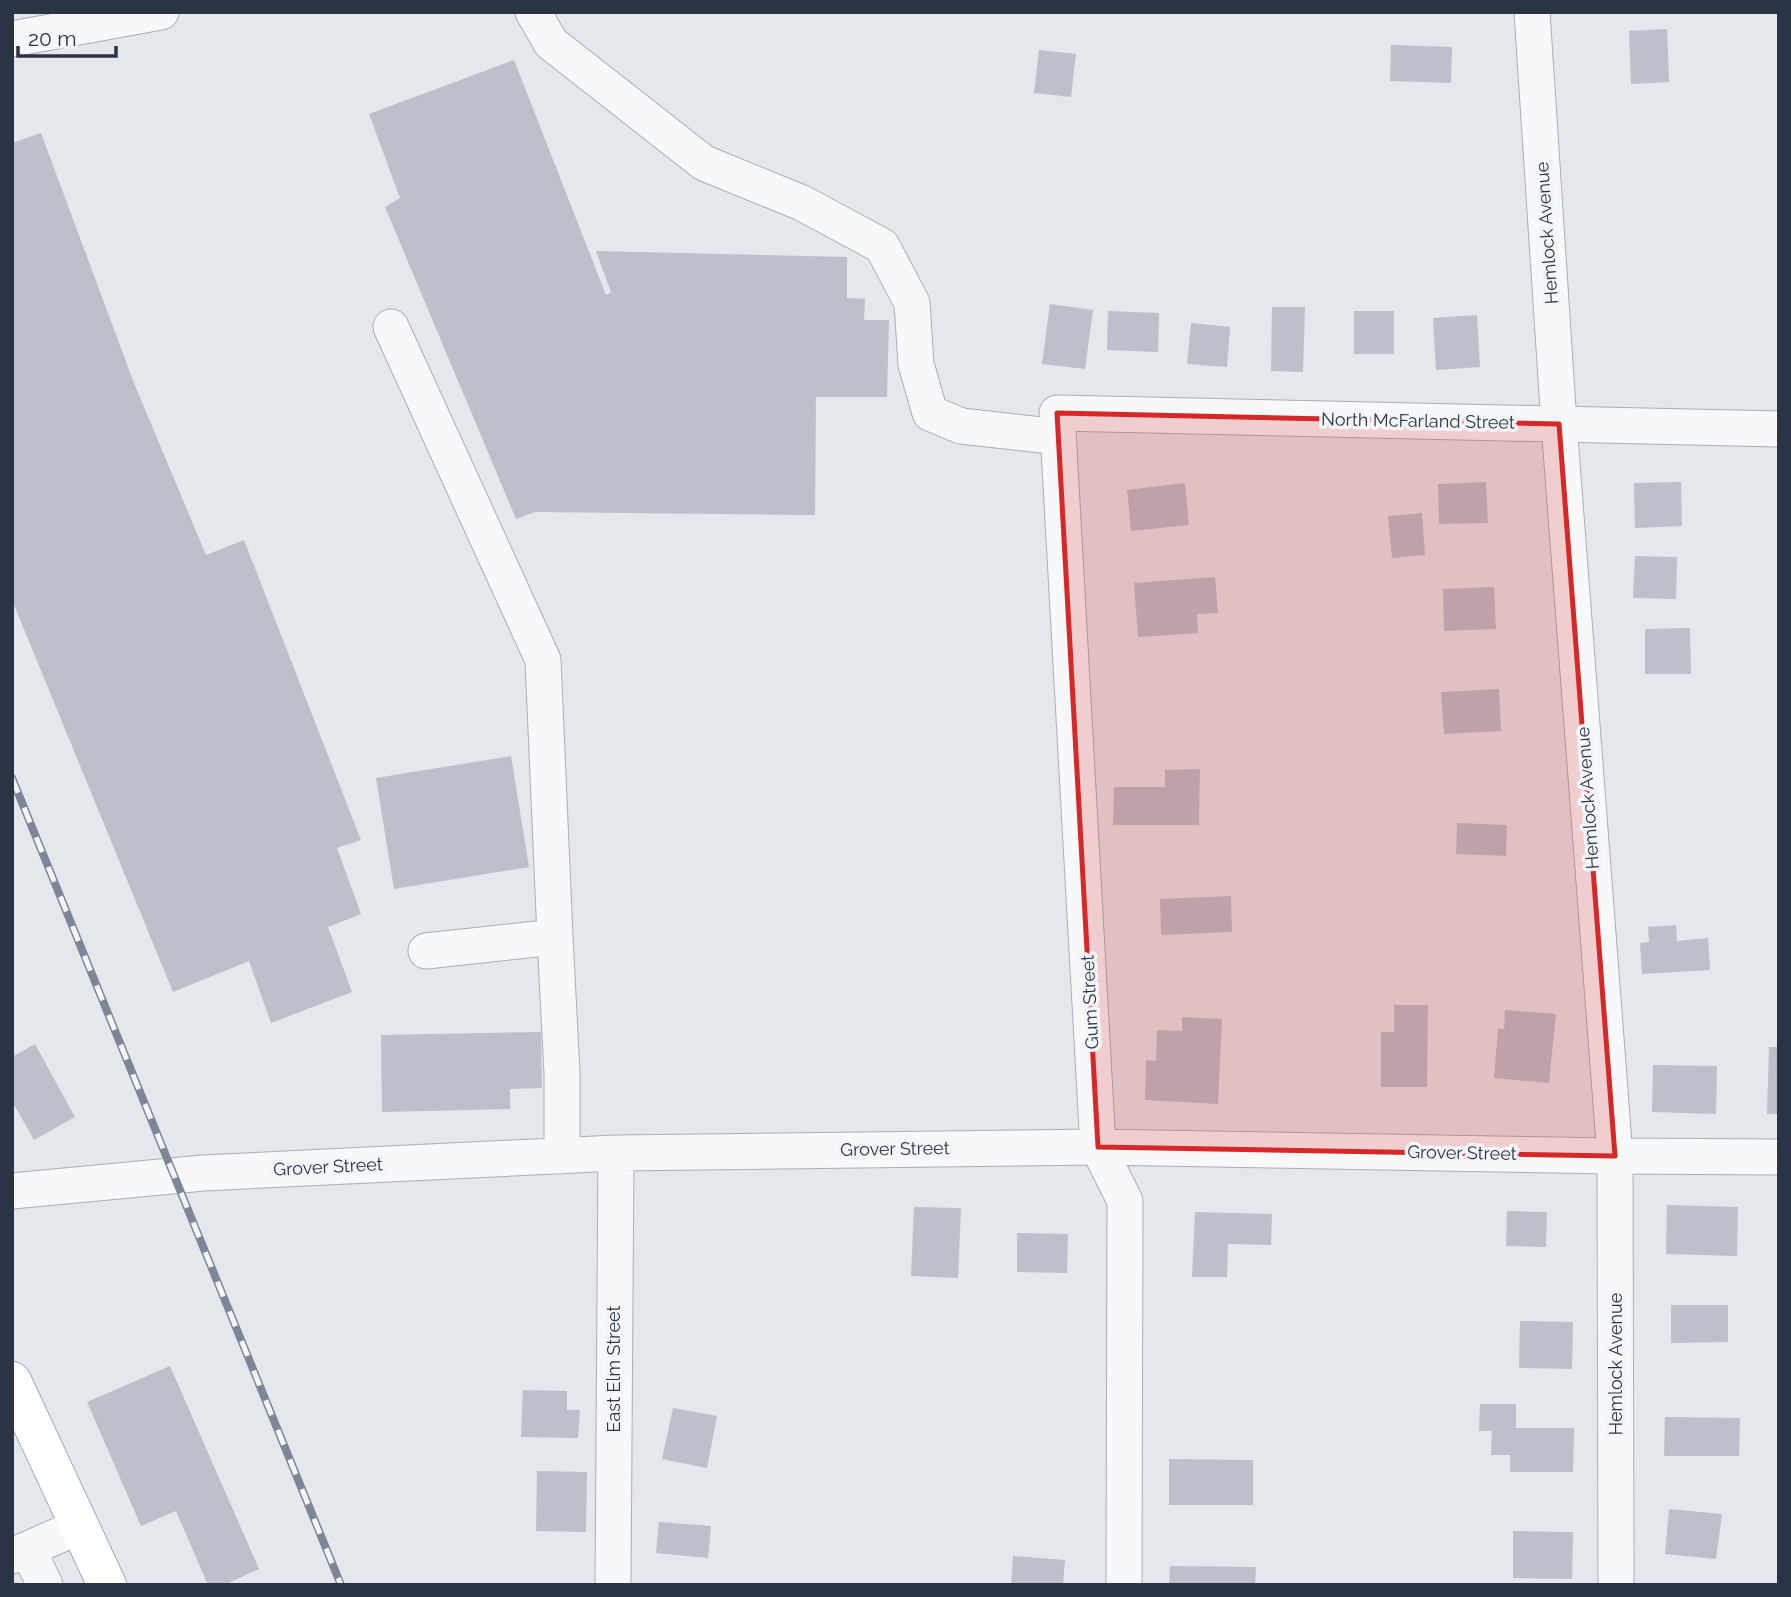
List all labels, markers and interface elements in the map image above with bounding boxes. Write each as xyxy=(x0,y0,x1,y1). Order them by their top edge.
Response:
scale bar xyxy=(18,14,116,58)
text: 20 m xyxy=(28,26,76,51)
street label: Hemlock Avenue xyxy=(1531,161,1562,305)
street label: North McFarland Street xyxy=(1321,408,1515,433)
street label: Hemlock Avenue xyxy=(1572,726,1603,870)
street label: Gum Street xyxy=(1077,954,1102,1050)
street label: Grover Street xyxy=(840,1137,950,1160)
street label: Grover Street xyxy=(1407,1141,1517,1164)
street label: Grover Street xyxy=(273,1153,383,1180)
street label: Hemlock Avenue xyxy=(1605,1292,1626,1435)
street label: East Elm Street xyxy=(603,1306,624,1432)

